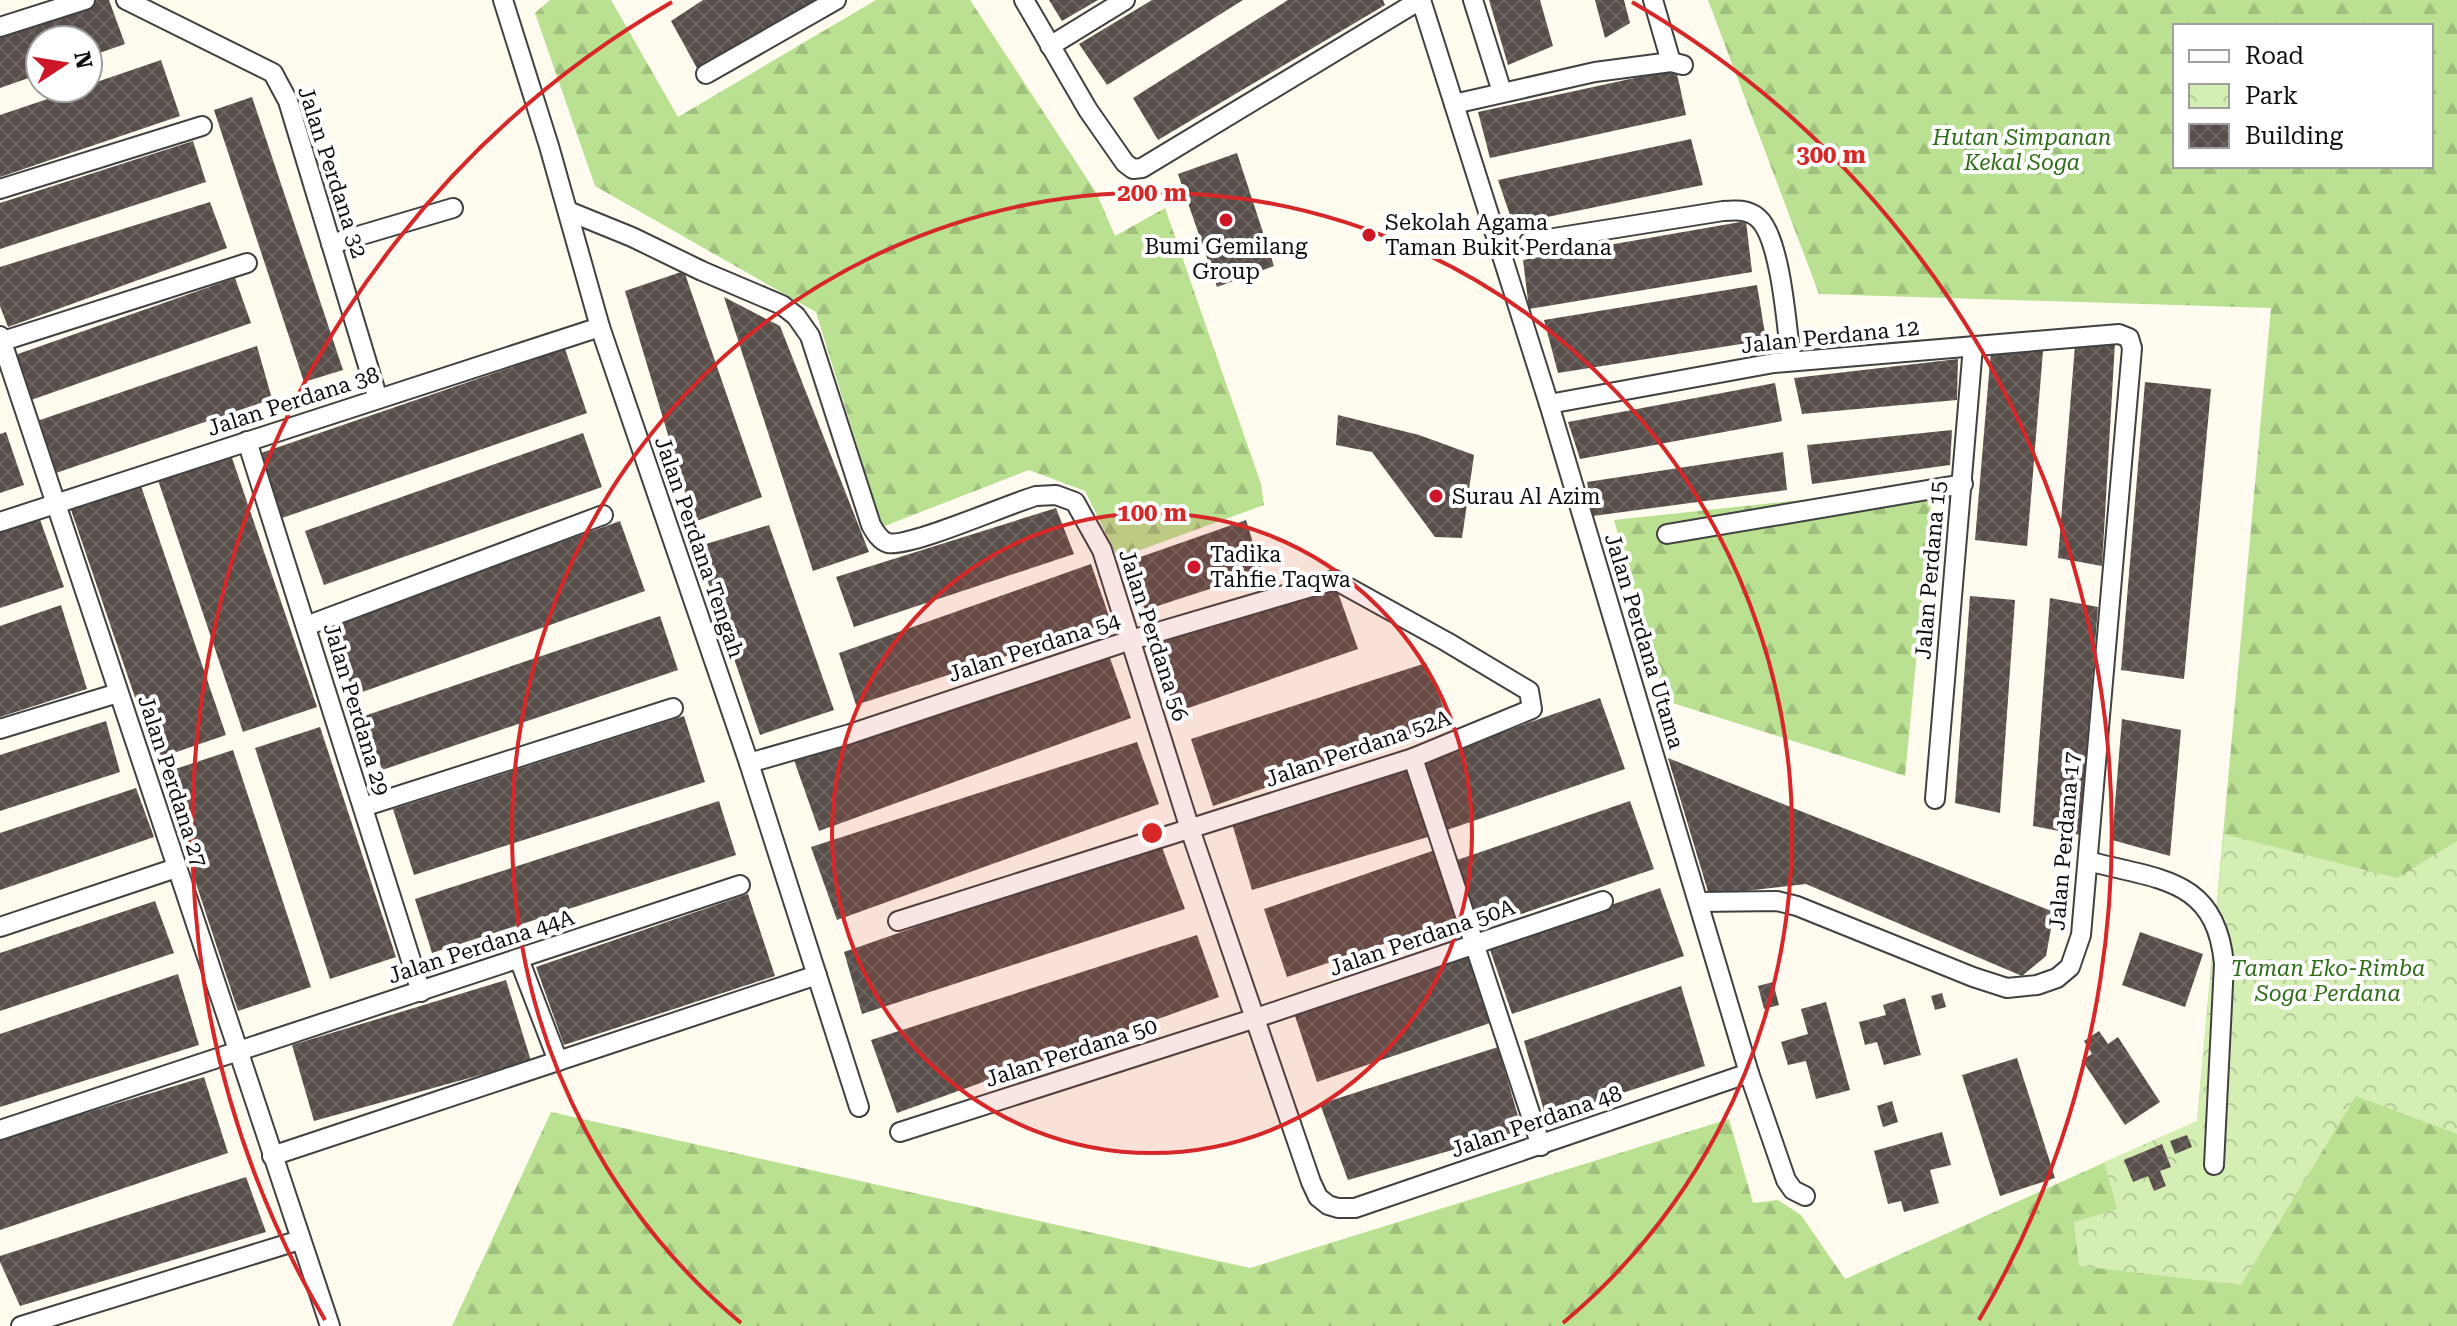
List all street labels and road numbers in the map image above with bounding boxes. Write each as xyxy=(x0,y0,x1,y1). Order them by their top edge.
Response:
street label: Jalan Perdana 32 xyxy=(293,83,372,261)
street label: Jalan Perdana 12 xyxy=(1740,315,1920,358)
street label: Jalan Perdana 38 xyxy=(204,362,382,441)
street label: Jalan Perdana Tengah xyxy=(650,433,749,661)
street label: Jalan Perdana 15 xyxy=(1910,480,1951,660)
street label: Jalan Perdana Utama xyxy=(1600,530,1689,752)
street label: Jalan Perdana 56 xyxy=(1114,546,1193,724)
street label: Jalan Perdana 54 xyxy=(945,608,1124,687)
street label: Jalan Perdana 29 xyxy=(318,620,395,798)
street label: Jalan Perdana 27 xyxy=(133,692,212,870)
street label: Jalan Perdana 52A xyxy=(1262,705,1455,792)
street label: Jalan Perdana 17 xyxy=(2044,751,2085,931)
street label: Jalan Perdana 50A xyxy=(1326,894,1519,981)
street label: Jalan Perdana 44A xyxy=(385,904,578,988)
street label: Jalan Perdana 50 xyxy=(982,1013,1160,1092)
street label: Jalan Perdana 48 xyxy=(1447,1080,1625,1162)

